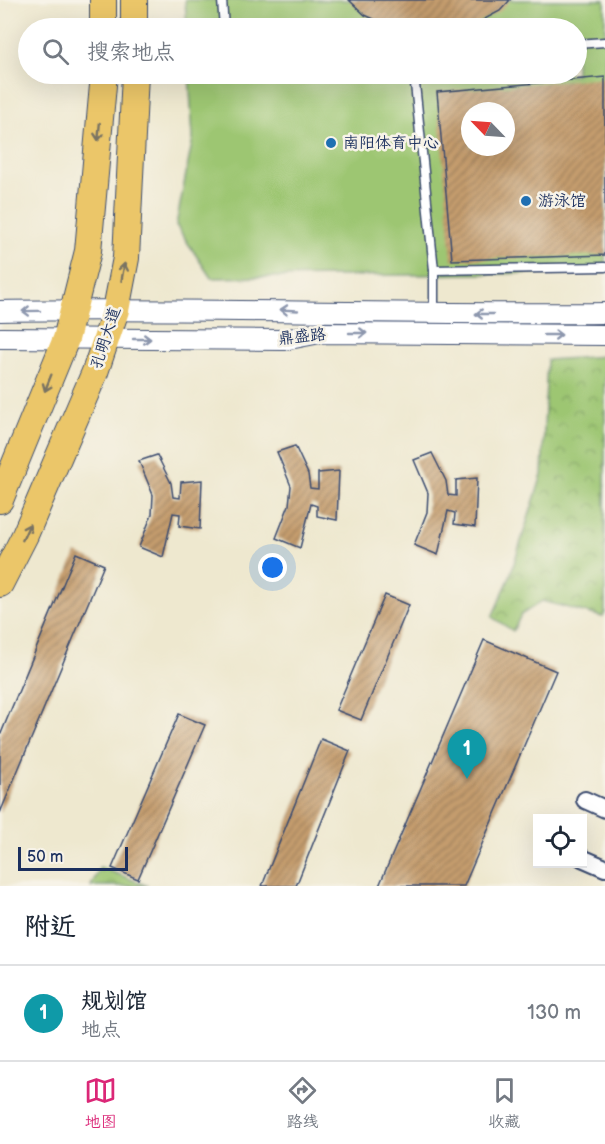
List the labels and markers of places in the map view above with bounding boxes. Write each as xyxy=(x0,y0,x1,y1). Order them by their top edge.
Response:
place label: 南阳体育中心 xyxy=(343,134,439,153)
marker: 南阳体育中心 xyxy=(324,136,338,150)
place label: 游泳馆 xyxy=(538,192,586,211)
marker: 游泳馆 xyxy=(519,194,533,208)
pin: 1 xyxy=(448,730,486,779)

